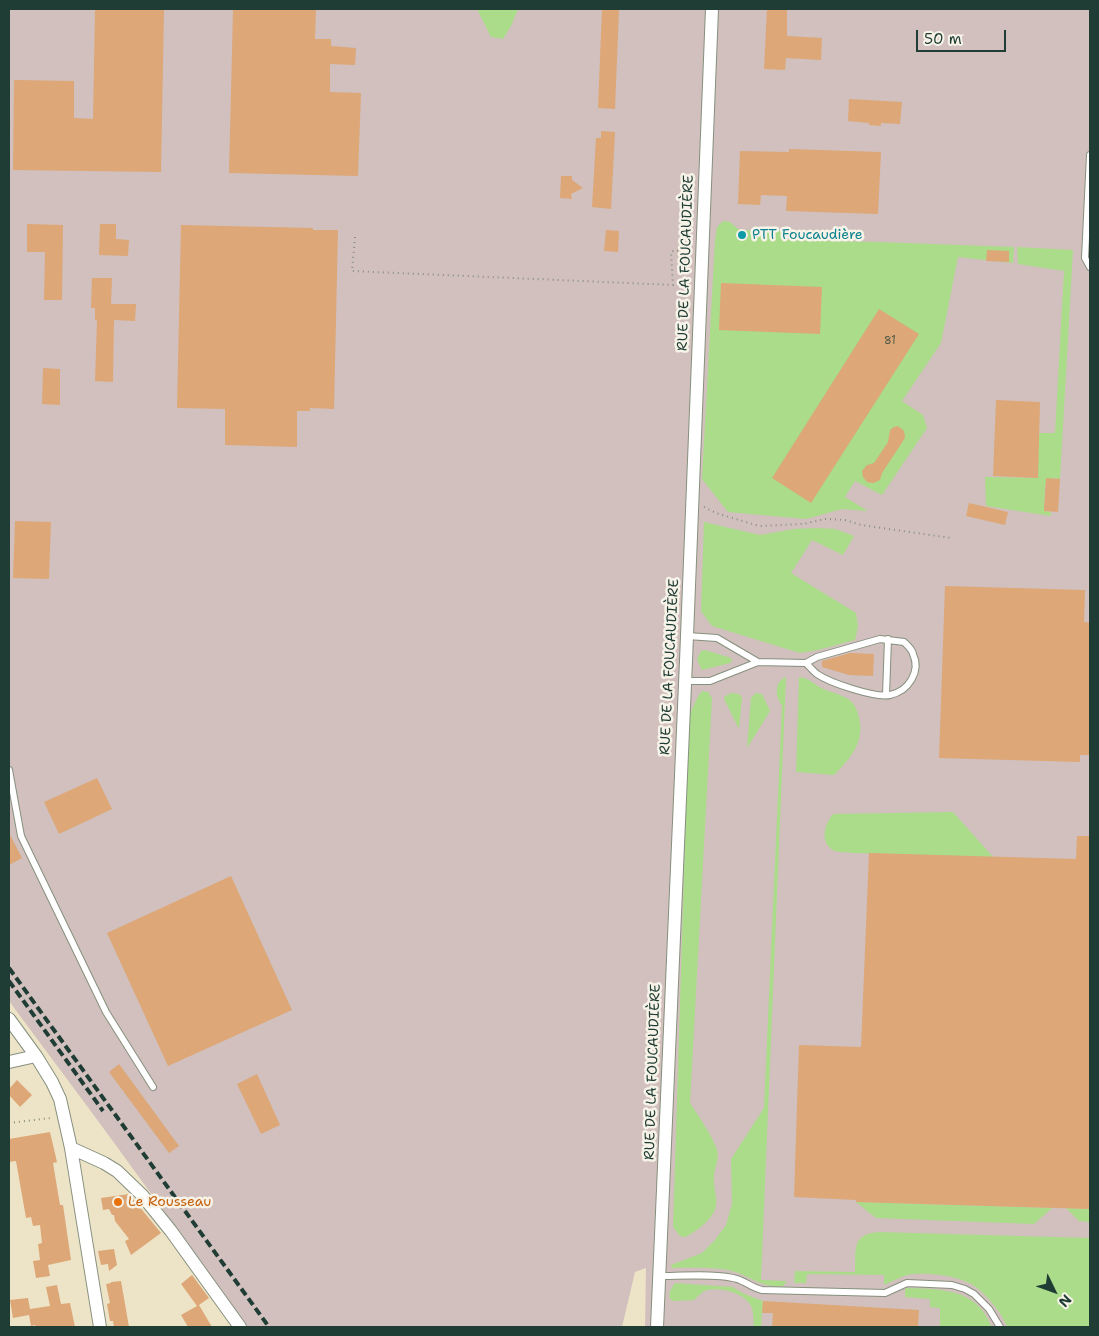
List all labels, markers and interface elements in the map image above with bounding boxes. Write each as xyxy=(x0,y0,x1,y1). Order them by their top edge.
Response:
scale bar xyxy=(919,20,1009,52)
text: 50 m xyxy=(924,29,962,49)
street label: RUE DE LA FOUCAUDIÈRE xyxy=(675,175,697,351)
place label: PTT Foucaudière xyxy=(752,227,863,243)
marker: PTT Foucaudière xyxy=(736,229,748,241)
house number: 81 xyxy=(884,334,896,348)
street label: RUE DE LA FOUCAUDIÈRE xyxy=(657,578,683,756)
street label: RUE DE LA FOUCAUDIÈRE xyxy=(642,984,664,1160)
place label: Le Rousseau xyxy=(128,1194,211,1210)
marker: Le Rousseau xyxy=(112,1196,124,1208)
north arrow xyxy=(1029,1266,1079,1316)
text: N xyxy=(1055,1291,1076,1311)

